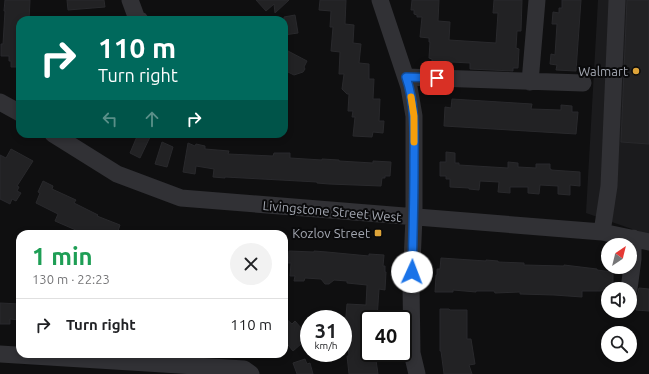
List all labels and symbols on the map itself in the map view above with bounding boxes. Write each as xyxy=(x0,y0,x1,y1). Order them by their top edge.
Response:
pin xyxy=(420,61,454,95)
place label: Walmart xyxy=(578,64,628,78)
marker: Walmart xyxy=(631,66,641,76)
street label: Livingstone Street West xyxy=(262,198,402,224)
place label: Kozlov Street xyxy=(292,226,370,240)
marker: Kozlov Street xyxy=(373,228,383,238)
north arrow xyxy=(601,238,637,274)
position arrow xyxy=(391,251,433,293)
speed limit sign: 40 xyxy=(360,310,412,362)

